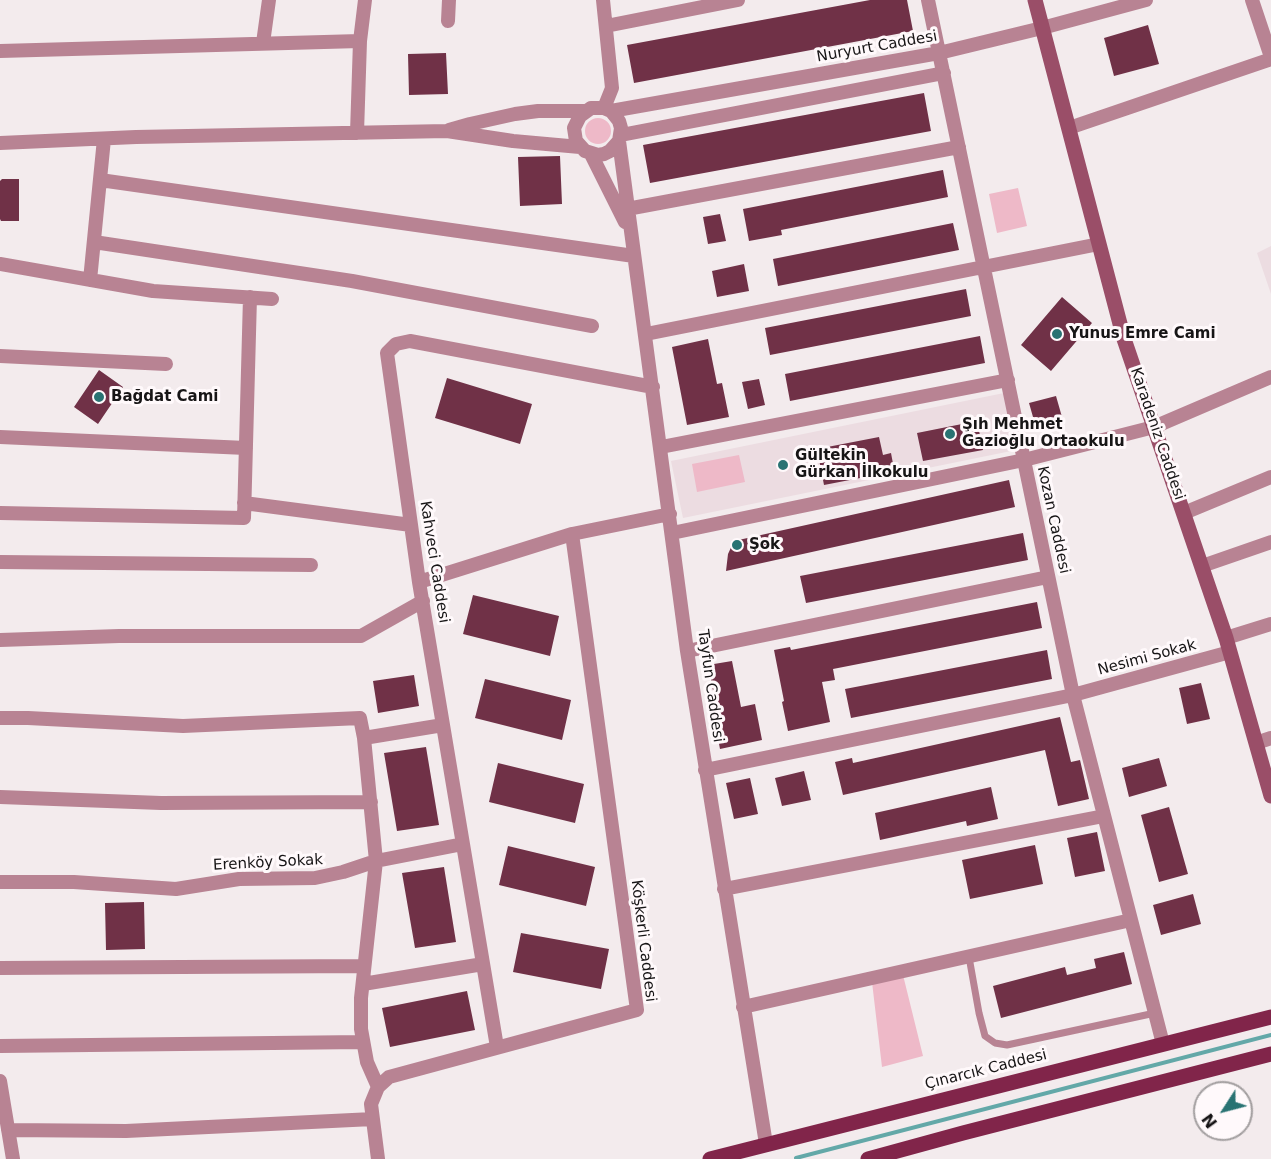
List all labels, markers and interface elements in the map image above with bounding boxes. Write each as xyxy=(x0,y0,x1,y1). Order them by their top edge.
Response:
street label: Nuryurt Caddesi xyxy=(815,28,939,66)
place label: Yunus Emre Cami xyxy=(1069,325,1216,343)
marker: Yunus Emre Cami xyxy=(1050,327,1064,341)
street label: Karadeniz Caddesi xyxy=(1126,365,1188,503)
place label: Bağdat Cami xyxy=(111,388,218,406)
marker: Bağdat Cami xyxy=(92,390,106,404)
place label: Şıh Mehmet Gazioğlu Ortaokulu xyxy=(962,416,1125,451)
marker: Şıh Mehmet Gazioğlu Ortaokulu xyxy=(943,427,957,441)
place label: Gültekin Gürkan İlkokulu xyxy=(795,447,928,482)
marker: Gültekin Gürkan İlkokulu xyxy=(776,458,790,472)
street label: Kozan Caddesi xyxy=(1033,465,1073,575)
street label: Kahveci Caddesi xyxy=(415,500,453,624)
place label: Şok xyxy=(749,536,780,554)
marker: Şok xyxy=(730,538,744,552)
street label: Tayfun Caddesi xyxy=(693,628,727,744)
street label: Nesimi Sokak xyxy=(1096,636,1198,680)
street label: Erenköy Sokak xyxy=(213,851,323,875)
street label: Köşkerli Caddesi xyxy=(627,879,659,1003)
street label: Çınarcık Caddesi xyxy=(923,1046,1049,1094)
north arrow xyxy=(1193,1081,1253,1141)
text: N xyxy=(1198,1110,1221,1132)

